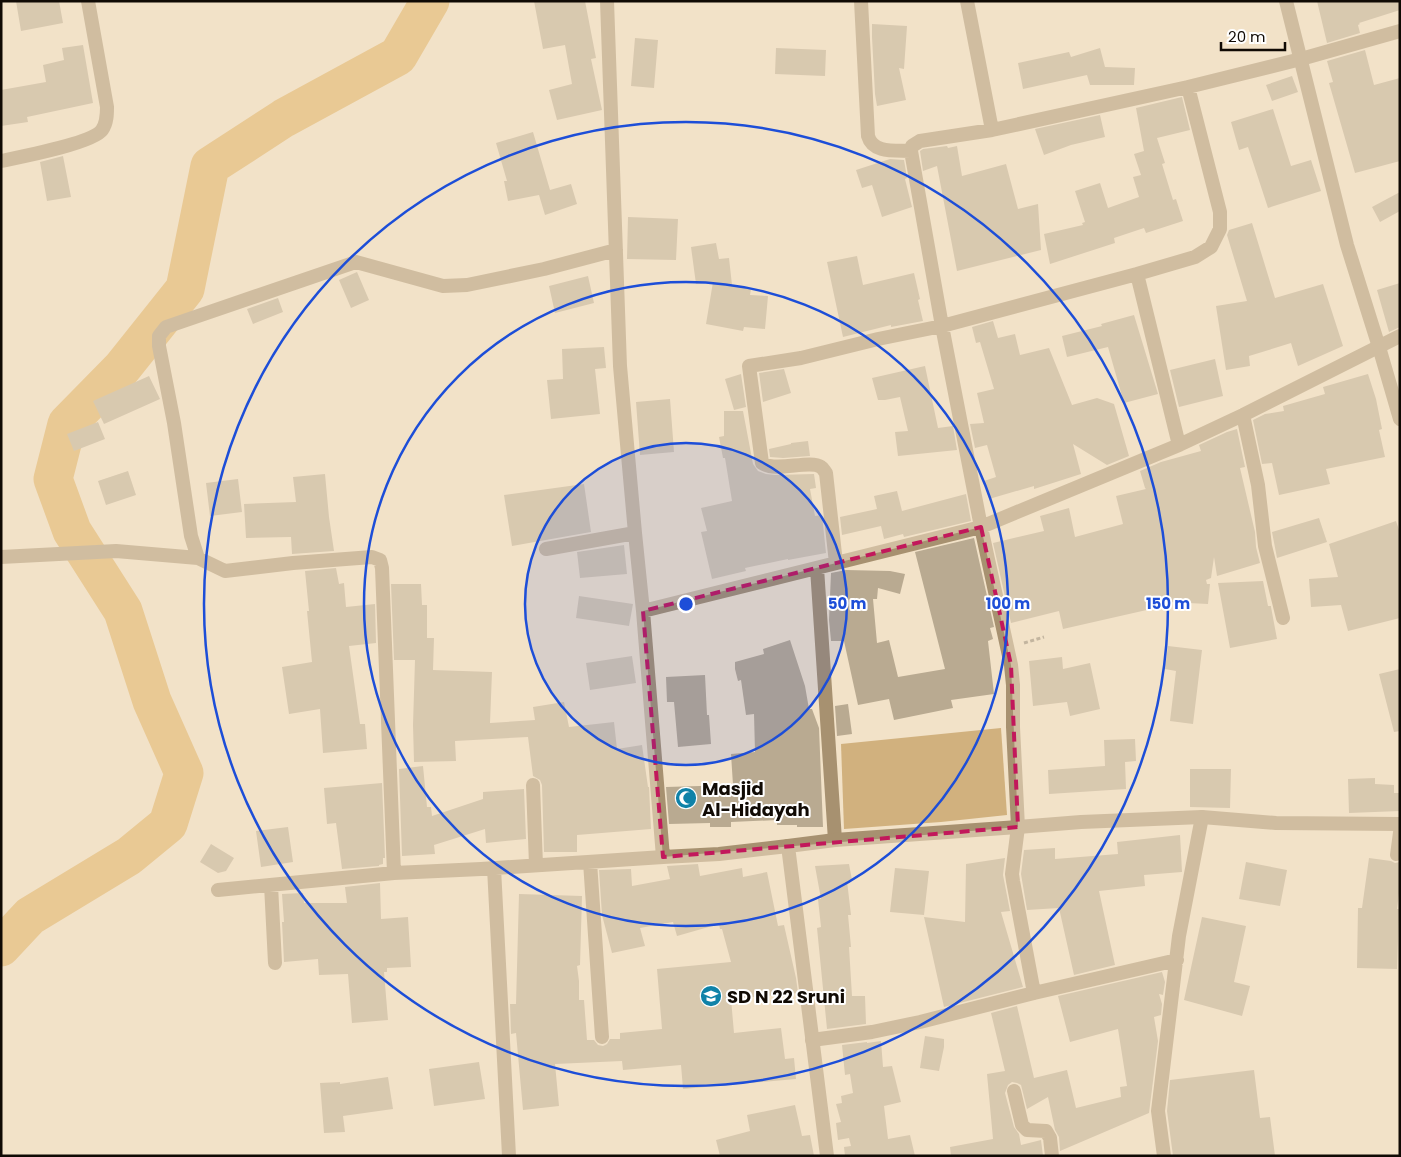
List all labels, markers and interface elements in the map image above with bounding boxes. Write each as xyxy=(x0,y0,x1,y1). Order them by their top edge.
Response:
scale bar xyxy=(1221,20,1285,52)
text: 20 m xyxy=(1228,26,1266,47)
text: 50 m xyxy=(828,593,866,614)
text: 100 m xyxy=(986,593,1030,614)
text: 150 m xyxy=(1146,593,1190,614)
centre of rings xyxy=(677,595,695,613)
place label: Masjid Al-Hidayah xyxy=(702,776,810,822)
mosque icon: Masjid Al-Hidayah xyxy=(674,786,698,810)
school or university icon: SD N 22 Sruni xyxy=(699,984,723,1008)
place label: SD N 22 Sruni xyxy=(727,984,845,1009)

